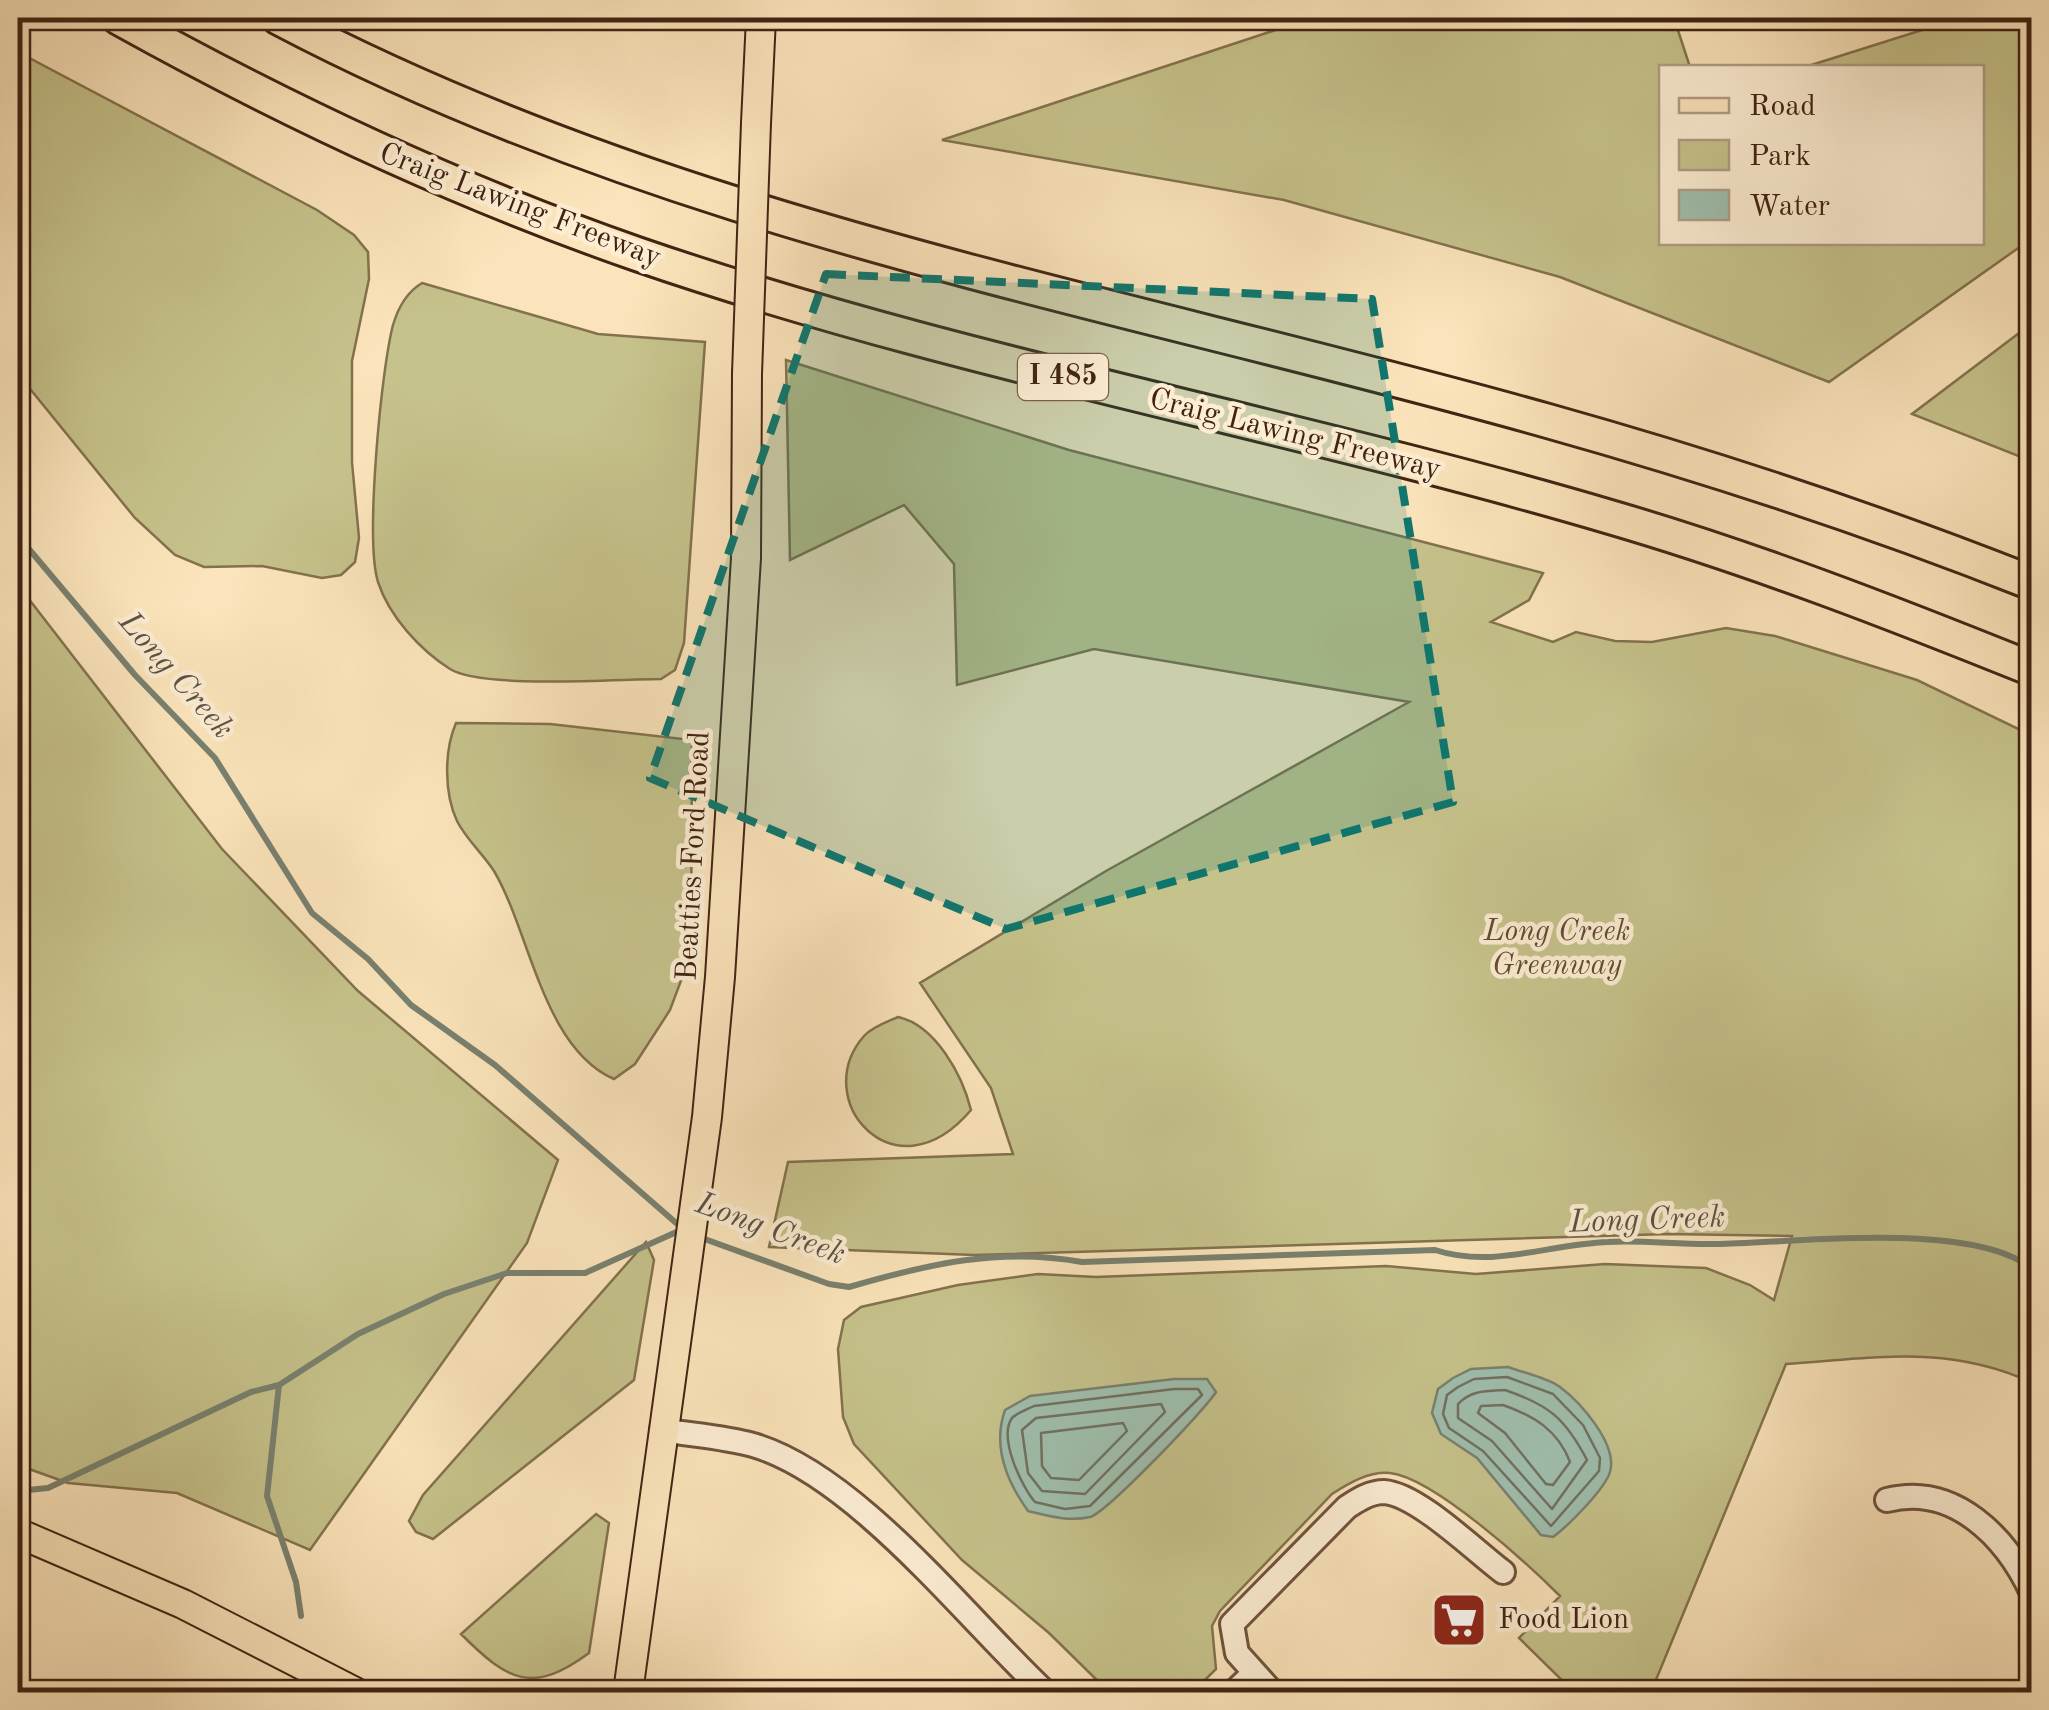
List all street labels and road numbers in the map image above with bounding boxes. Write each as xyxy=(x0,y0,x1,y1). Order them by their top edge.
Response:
street label: Craig Lawing Freeway xyxy=(375,138,665,274)
road number: I 485 xyxy=(1018,354,1108,400)
street label: Craig Lawing Freeway xyxy=(1146,384,1444,486)
street label: Beatties Ford Road xyxy=(672,730,716,982)

